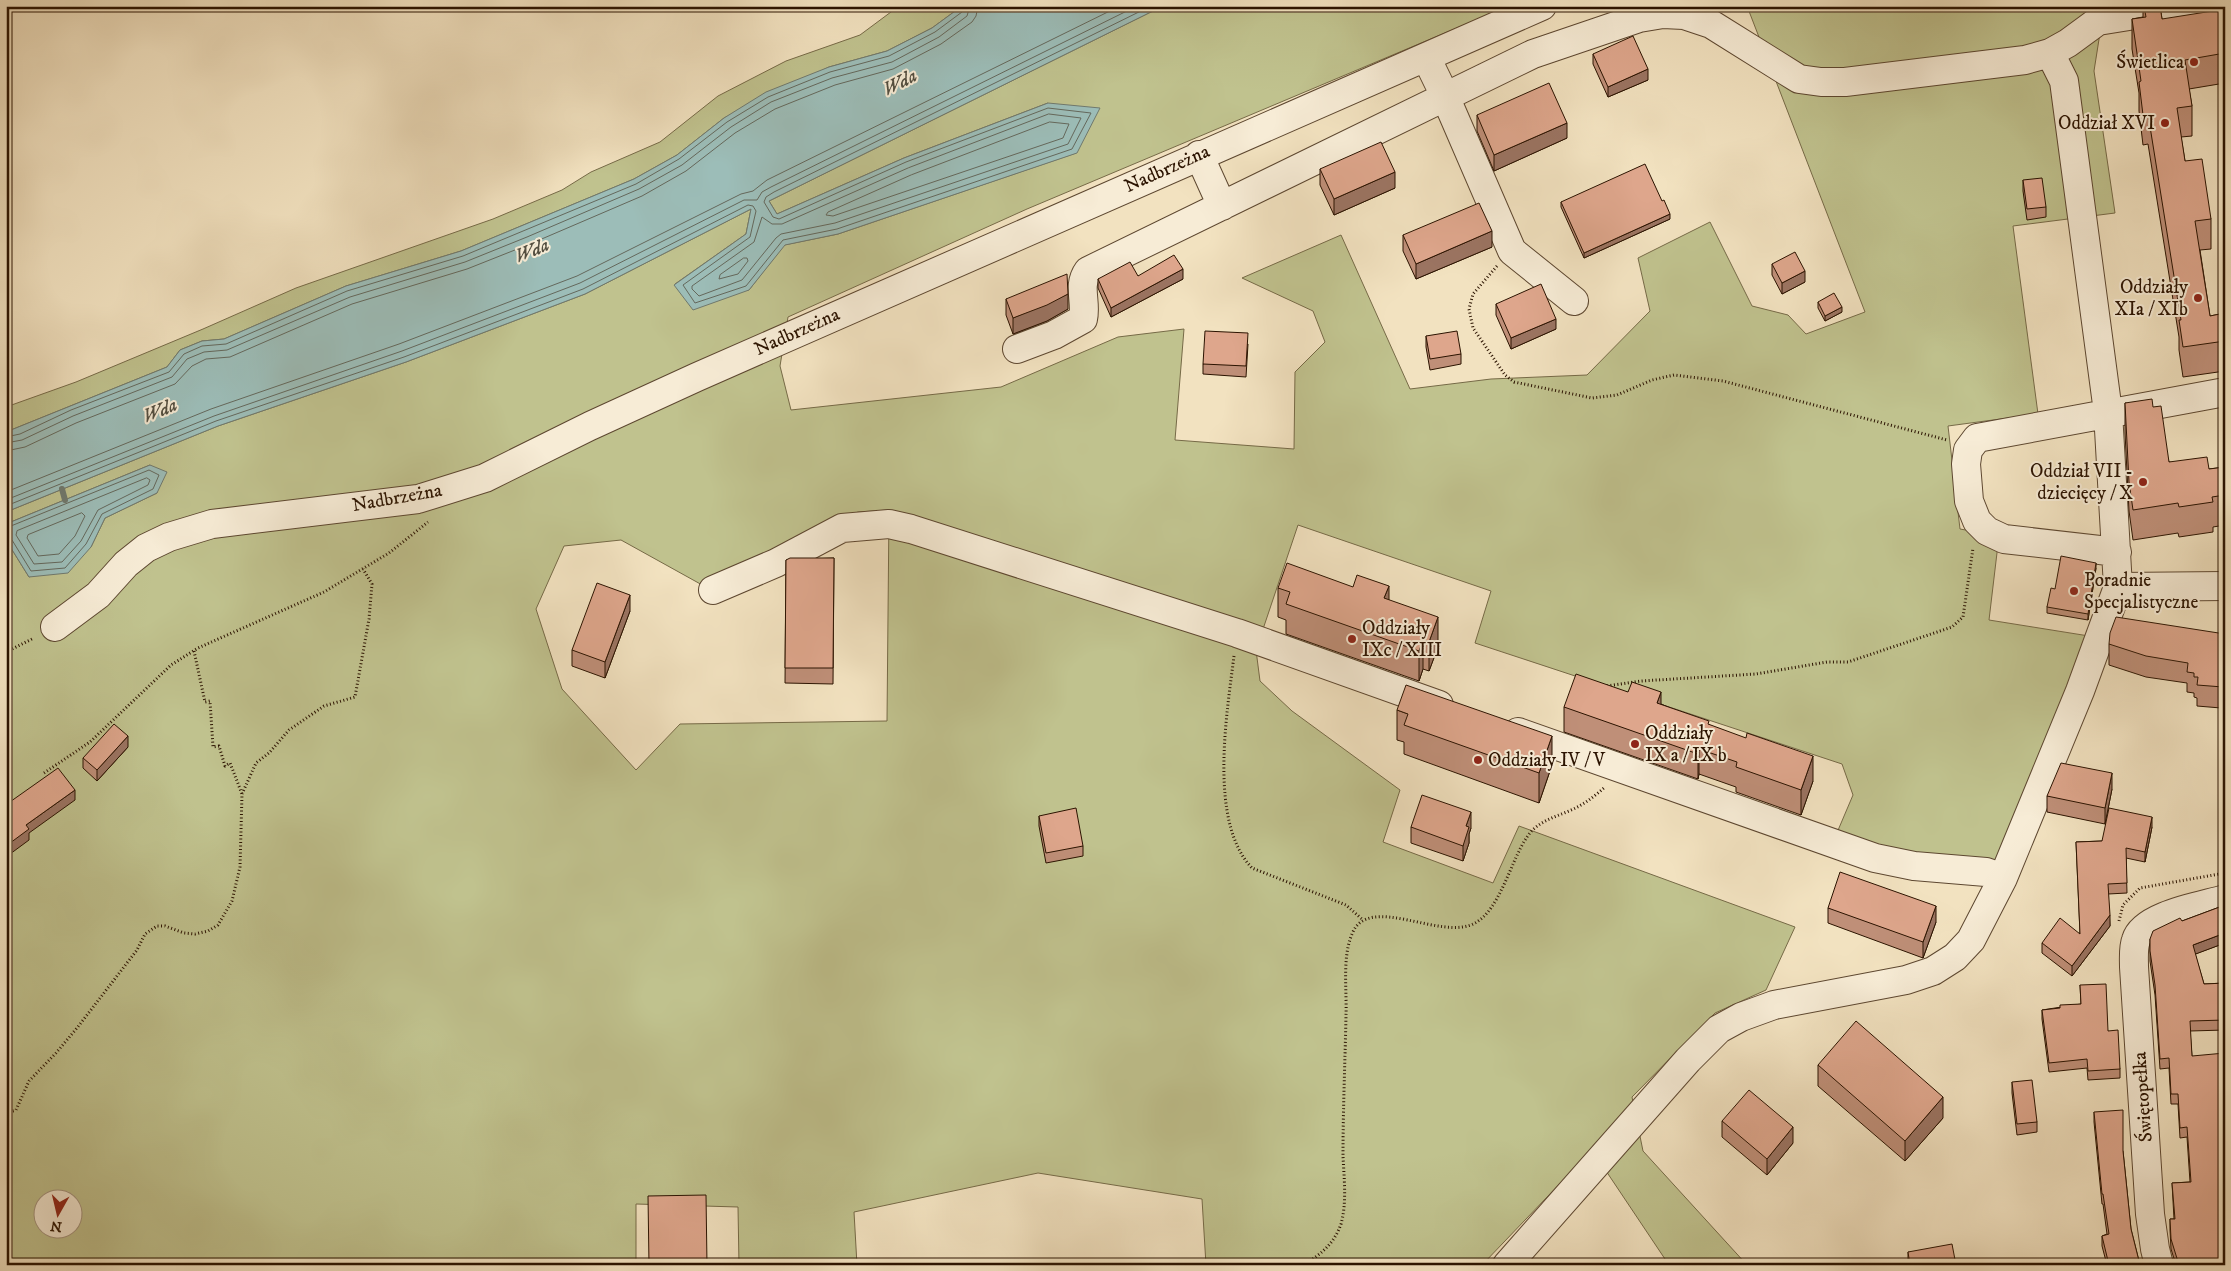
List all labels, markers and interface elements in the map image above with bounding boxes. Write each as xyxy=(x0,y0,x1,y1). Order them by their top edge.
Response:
place label: Świetlica xyxy=(2116,49,2184,74)
marker: Świetlica xyxy=(2188,56,2200,68)
water label: Wda xyxy=(878,64,922,102)
place label: Oddział XVI xyxy=(2058,112,2155,135)
marker: Oddział XVI xyxy=(2159,117,2171,129)
street label: Nadbrzeżna xyxy=(1121,140,1213,198)
water label: Wda xyxy=(511,233,553,269)
place label: Oddziały XIa / XIb xyxy=(2115,276,2189,321)
marker: Oddziały XIa / XIb xyxy=(2192,292,2204,304)
street label: Nadbrzeżna xyxy=(751,303,843,361)
water label: Wda xyxy=(139,393,181,429)
place label: Oddział VII - dziecięcy / X xyxy=(2030,460,2133,505)
marker: Oddział VII - dziecięcy / X xyxy=(2137,476,2149,488)
street label: Nadbrzeżna xyxy=(350,479,444,517)
place label: Poradnie Specjalistyczne xyxy=(2084,569,2198,614)
marker: Poradnie Specjalistyczne xyxy=(2068,585,2080,597)
place label: Oddziały IXc / XIII xyxy=(1362,617,1442,662)
marker: Oddziały IXc / XIII xyxy=(1346,633,1358,645)
place label: Oddziały IX a / IX b xyxy=(1645,722,1727,767)
marker: Oddziały IX a / IX b xyxy=(1629,738,1641,750)
place label: Oddziały IV / V xyxy=(1488,749,1606,772)
marker: Oddziały IV / V xyxy=(1472,754,1484,766)
street label: Świętopełka xyxy=(2126,1051,2158,1143)
north arrow xyxy=(32,1188,82,1238)
text: N xyxy=(49,1216,63,1236)

